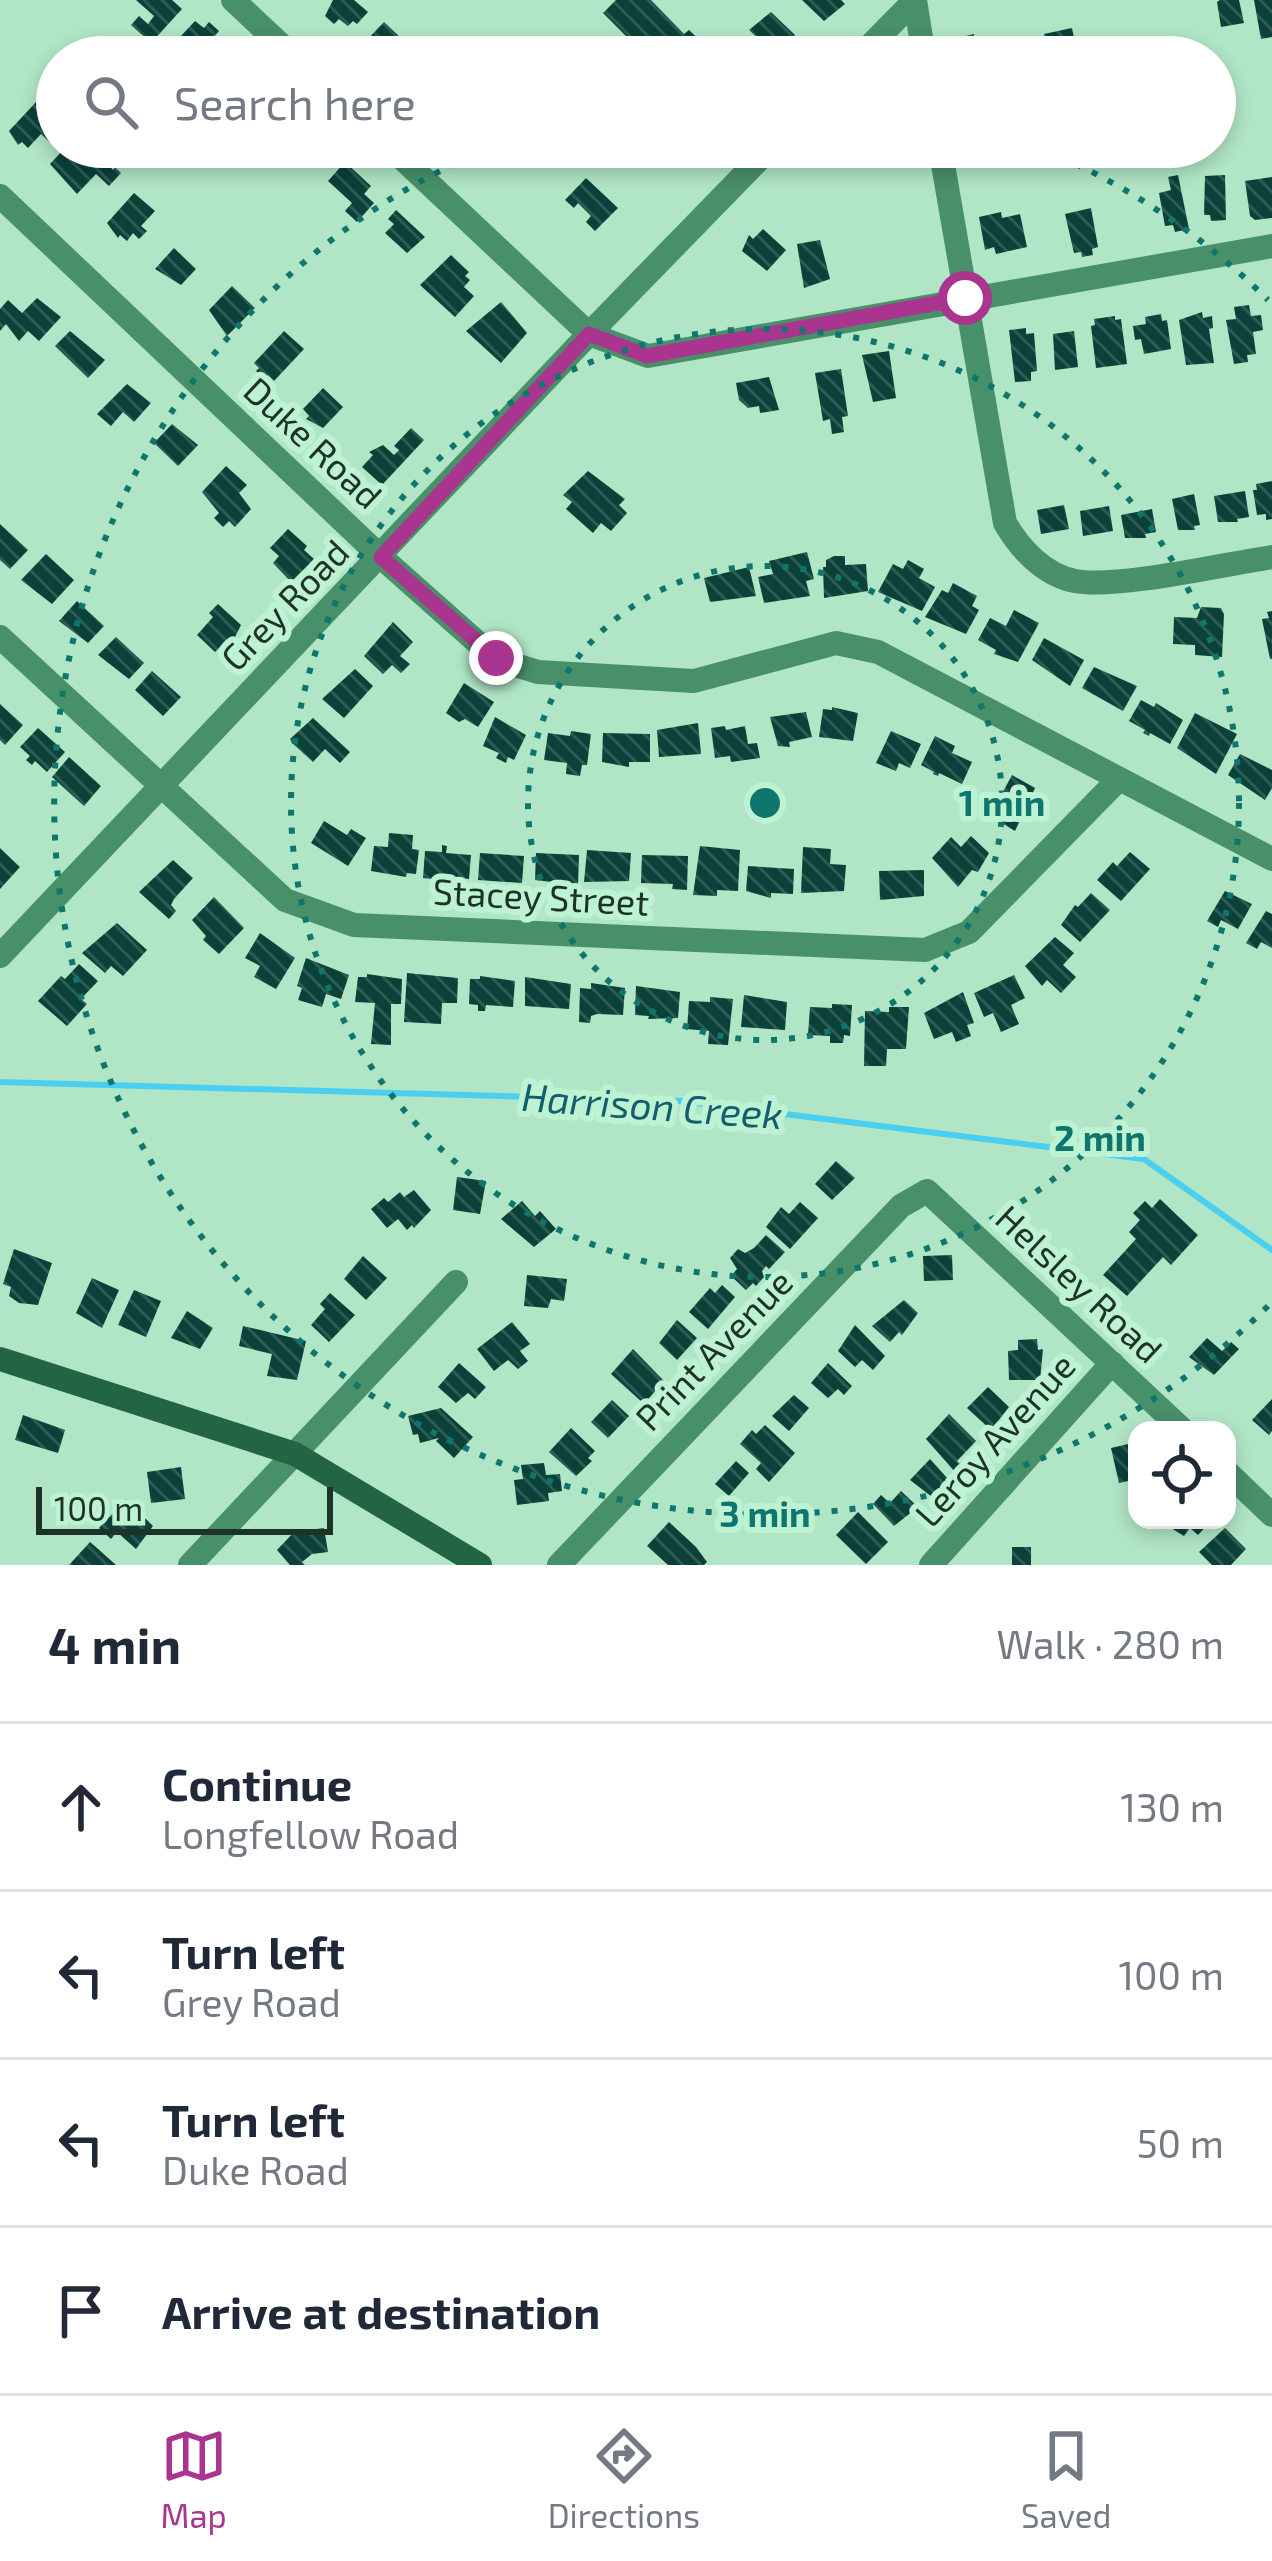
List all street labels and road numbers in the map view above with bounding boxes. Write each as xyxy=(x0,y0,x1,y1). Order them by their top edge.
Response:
street label: Duke Road xyxy=(236,367,392,516)
street label: Grey Road xyxy=(211,530,357,678)
street label: Stacey Street xyxy=(432,868,650,923)
street label: Helsley Road xyxy=(988,1195,1172,1371)
street label: Print Avenue xyxy=(626,1260,800,1438)
street label: Leroy Avenue xyxy=(905,1344,1083,1534)

